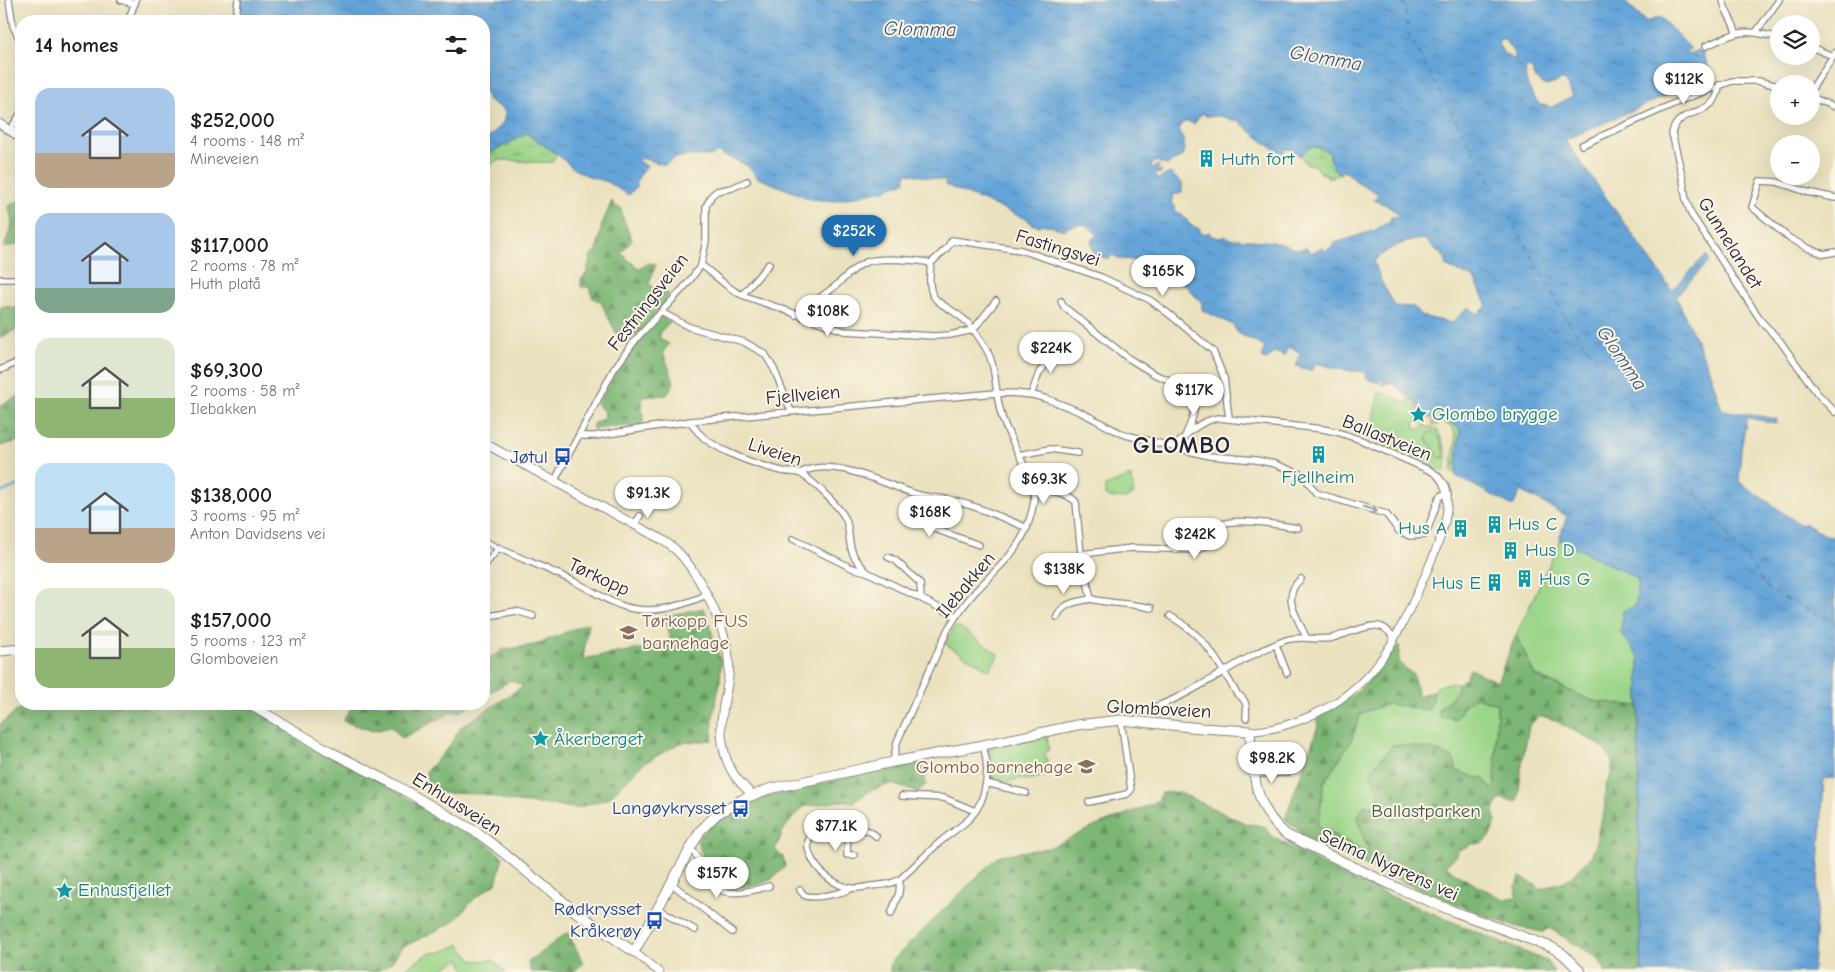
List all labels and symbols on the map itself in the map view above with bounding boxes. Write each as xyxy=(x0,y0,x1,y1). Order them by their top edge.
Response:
water label: Glomma xyxy=(883,17,957,41)
water label: Glomma xyxy=(1288,40,1364,76)
pin: $112K xyxy=(1649,62,1719,105)
place label: Huth fort xyxy=(1221,148,1295,170)
building icon: Huth fort xyxy=(1197,149,1217,169)
street label: Gunnelandet xyxy=(1693,193,1767,293)
pin: $252K xyxy=(819,214,889,257)
street label: Fastingsvei xyxy=(1013,225,1103,271)
street label: Festningsveien xyxy=(603,249,693,355)
pin: $165K xyxy=(1128,254,1198,297)
pin: $108K xyxy=(793,294,863,337)
water label: Glomma xyxy=(1592,321,1652,395)
pin: $224K xyxy=(1016,332,1086,374)
pin: $117K xyxy=(1159,374,1229,416)
street label: Fjellveien xyxy=(765,381,841,409)
place label: Glombo brygge xyxy=(1432,403,1558,425)
place icon: Glombo brygge xyxy=(1408,404,1428,424)
street label: Ballastveien xyxy=(1339,410,1435,466)
district label: GLOMBO xyxy=(1133,431,1231,459)
street label: Liveien xyxy=(745,433,805,471)
building icon: Fjellheim xyxy=(1308,444,1328,464)
place label: Jøtul xyxy=(510,446,548,468)
bus stop icon: Jøtul xyxy=(552,447,572,467)
pin: $69.3K xyxy=(1003,462,1085,505)
place label: Fjellheim xyxy=(1281,466,1355,488)
pin: $91.3K xyxy=(607,476,689,519)
pin: $168K xyxy=(895,496,965,538)
one-way arrow xyxy=(1361,504,1377,514)
place label: Hus C xyxy=(1508,513,1558,535)
building icon: Hus C xyxy=(1484,514,1504,534)
place label: Hus A xyxy=(1398,517,1447,539)
pin: $242K xyxy=(1160,518,1230,560)
building icon: Hus A xyxy=(1451,518,1471,538)
place label: Hus D xyxy=(1525,539,1575,561)
building icon: Hus D xyxy=(1501,540,1521,560)
street label: Ilebakken xyxy=(932,548,1000,622)
pin: $138K xyxy=(1029,552,1099,595)
street label: Tørkopp xyxy=(565,553,633,601)
place label: Hus G xyxy=(1539,568,1590,590)
building icon: Hus G xyxy=(1515,569,1535,589)
place label: Hus E xyxy=(1432,572,1481,594)
building icon: Hus E xyxy=(1485,573,1505,593)
place label: Tørkopp FUS barnehage xyxy=(642,610,748,654)
school or university icon: Tørkopp FUS barnehage xyxy=(618,622,638,642)
street label: Glomboveien xyxy=(1106,695,1212,723)
place label: Åkerberget xyxy=(554,728,643,750)
place icon: Åkerberget xyxy=(530,729,550,749)
pin: $98.2K xyxy=(1231,742,1313,784)
place label: Glombo barnehage xyxy=(916,756,1073,778)
school or university icon: Glombo barnehage xyxy=(1077,757,1097,777)
street label: Enhuusveien xyxy=(408,768,506,840)
place label: Langøykrysset xyxy=(612,797,727,819)
bus stop icon: Langøykrysset xyxy=(730,798,750,818)
park label: Ballastparken xyxy=(1371,800,1481,822)
pin: $77.1K xyxy=(795,810,877,852)
street label: Selma Nygrens vei xyxy=(1316,825,1462,905)
pin: $157K xyxy=(682,856,752,899)
place label: Enhusfjellet xyxy=(78,879,171,901)
place icon: Enhusfjellet xyxy=(54,880,74,900)
place label: Rødkrysset Kråkerøy xyxy=(554,898,642,942)
bus stop icon: Rødkrysset Kråkerøy xyxy=(645,910,665,930)

